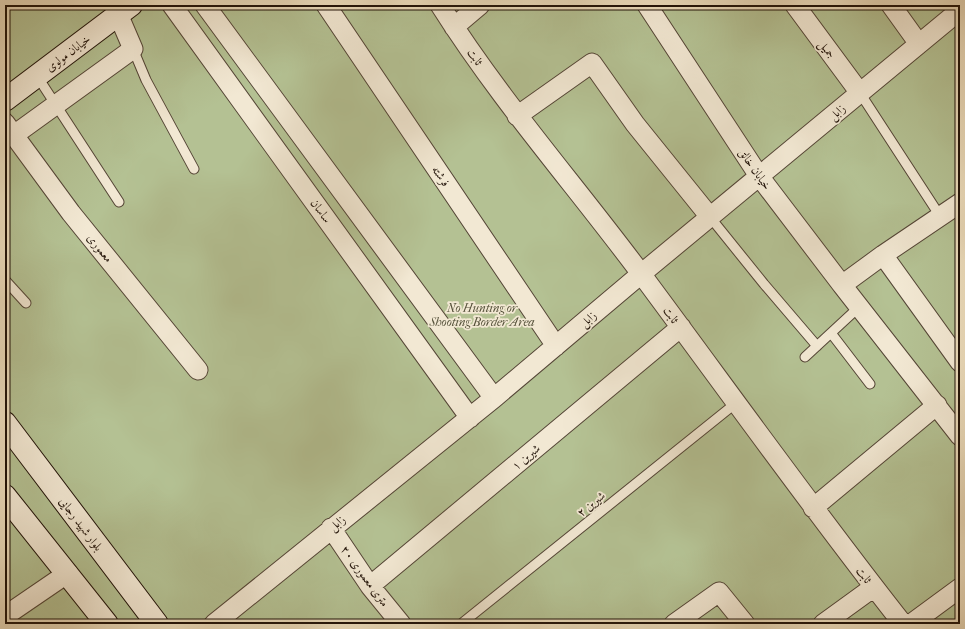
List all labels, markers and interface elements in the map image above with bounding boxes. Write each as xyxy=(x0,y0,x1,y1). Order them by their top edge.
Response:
street label: خیابان مولوی xyxy=(43,32,94,75)
street label: جمیل xyxy=(814,37,838,62)
street label: ثابت xyxy=(464,46,486,69)
street label: زابل xyxy=(826,101,850,124)
street label: خیابان خالق xyxy=(735,146,774,193)
street label: فرشته xyxy=(428,163,453,190)
street label: ساسان xyxy=(308,196,334,226)
street label: معموری xyxy=(83,231,116,266)
park label: No Hunting or Shooting Border Area xyxy=(428,301,535,329)
street label: ثابت xyxy=(660,304,682,327)
street label: زابل xyxy=(577,308,601,331)
street label: شیرین ۱ xyxy=(509,441,543,473)
street label: شیرین ۲ xyxy=(574,488,608,520)
street label: بلوار شهید رجایی xyxy=(55,494,106,554)
street label: زابل xyxy=(326,512,350,535)
street label: ۲۰ متری معموری xyxy=(337,543,392,610)
street label: ثابت xyxy=(853,564,875,587)

